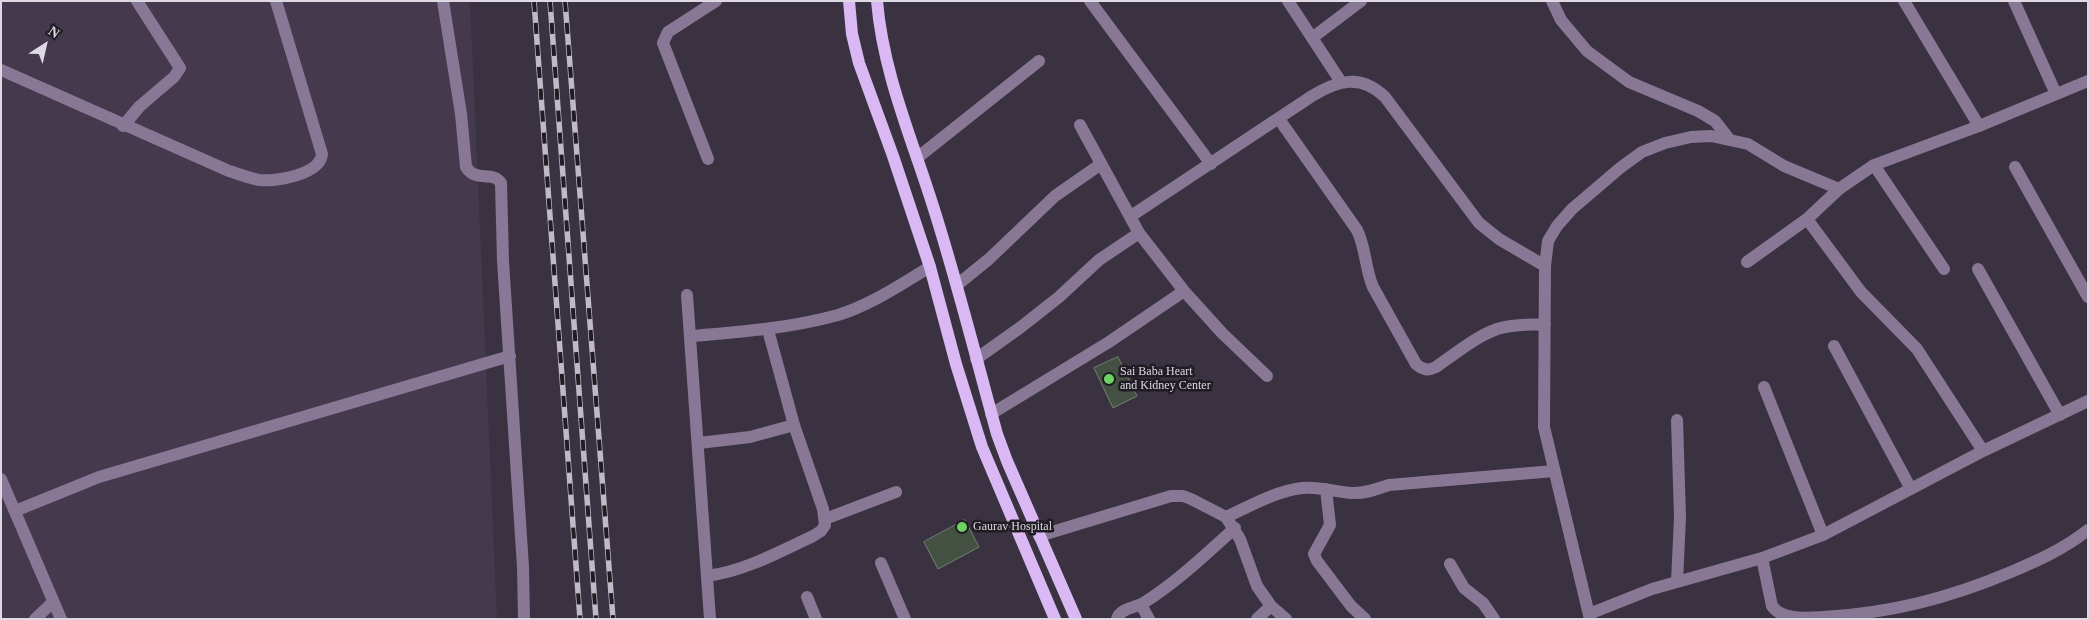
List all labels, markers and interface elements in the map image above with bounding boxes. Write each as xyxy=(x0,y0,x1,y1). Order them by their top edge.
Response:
north arrow xyxy=(20,20,70,70)
text: N xyxy=(45,23,62,41)
place label: Sai Baba Heart and Kidney Center xyxy=(1120,365,1211,393)
marker: Sai Baba Heart and Kidney Center xyxy=(1102,372,1116,386)
marker: Gaurav Hospital xyxy=(955,520,969,534)
place label: Gaurav Hospital xyxy=(973,520,1052,534)

